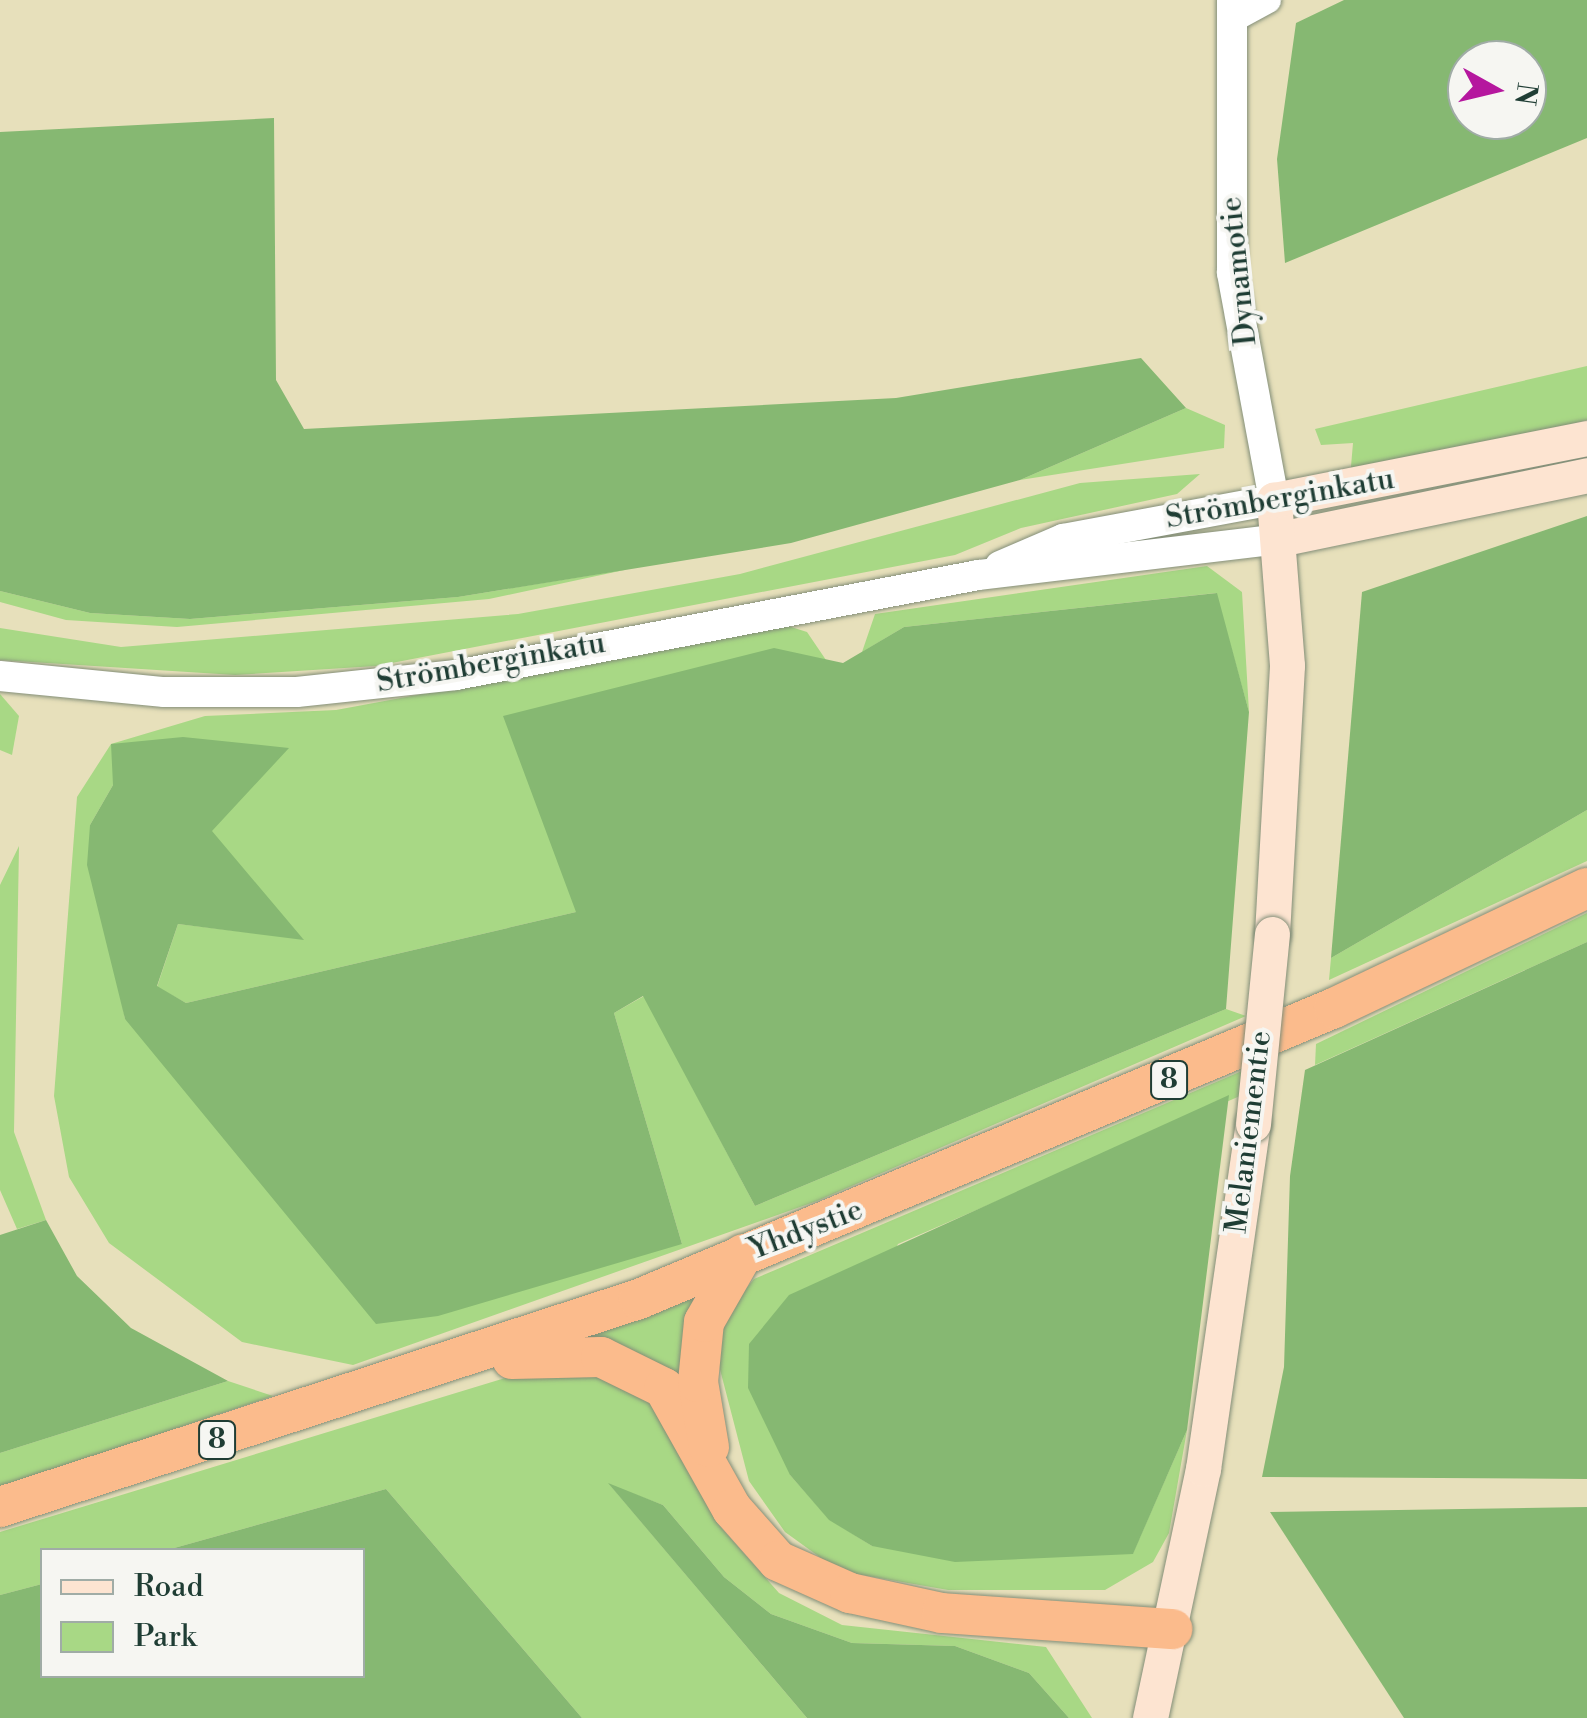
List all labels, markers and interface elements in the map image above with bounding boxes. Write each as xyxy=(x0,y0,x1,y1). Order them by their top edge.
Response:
north arrow xyxy=(1447,40,1547,140)
text: N xyxy=(1506,81,1544,107)
street label: Dynamotie xyxy=(1213,195,1265,347)
street label: Strömberginkatu xyxy=(1163,461,1397,537)
street label: Strömberginkatu xyxy=(374,625,608,701)
street label: Melaniementie xyxy=(1219,1029,1279,1235)
road number: 8 xyxy=(1149,1057,1189,1103)
street label: Yhdystie xyxy=(744,1192,868,1268)
road number: 8 xyxy=(197,1417,237,1463)
legend xyxy=(40,1548,365,1678)
text: Road xyxy=(134,1568,204,1606)
text: Park xyxy=(134,1618,196,1656)

